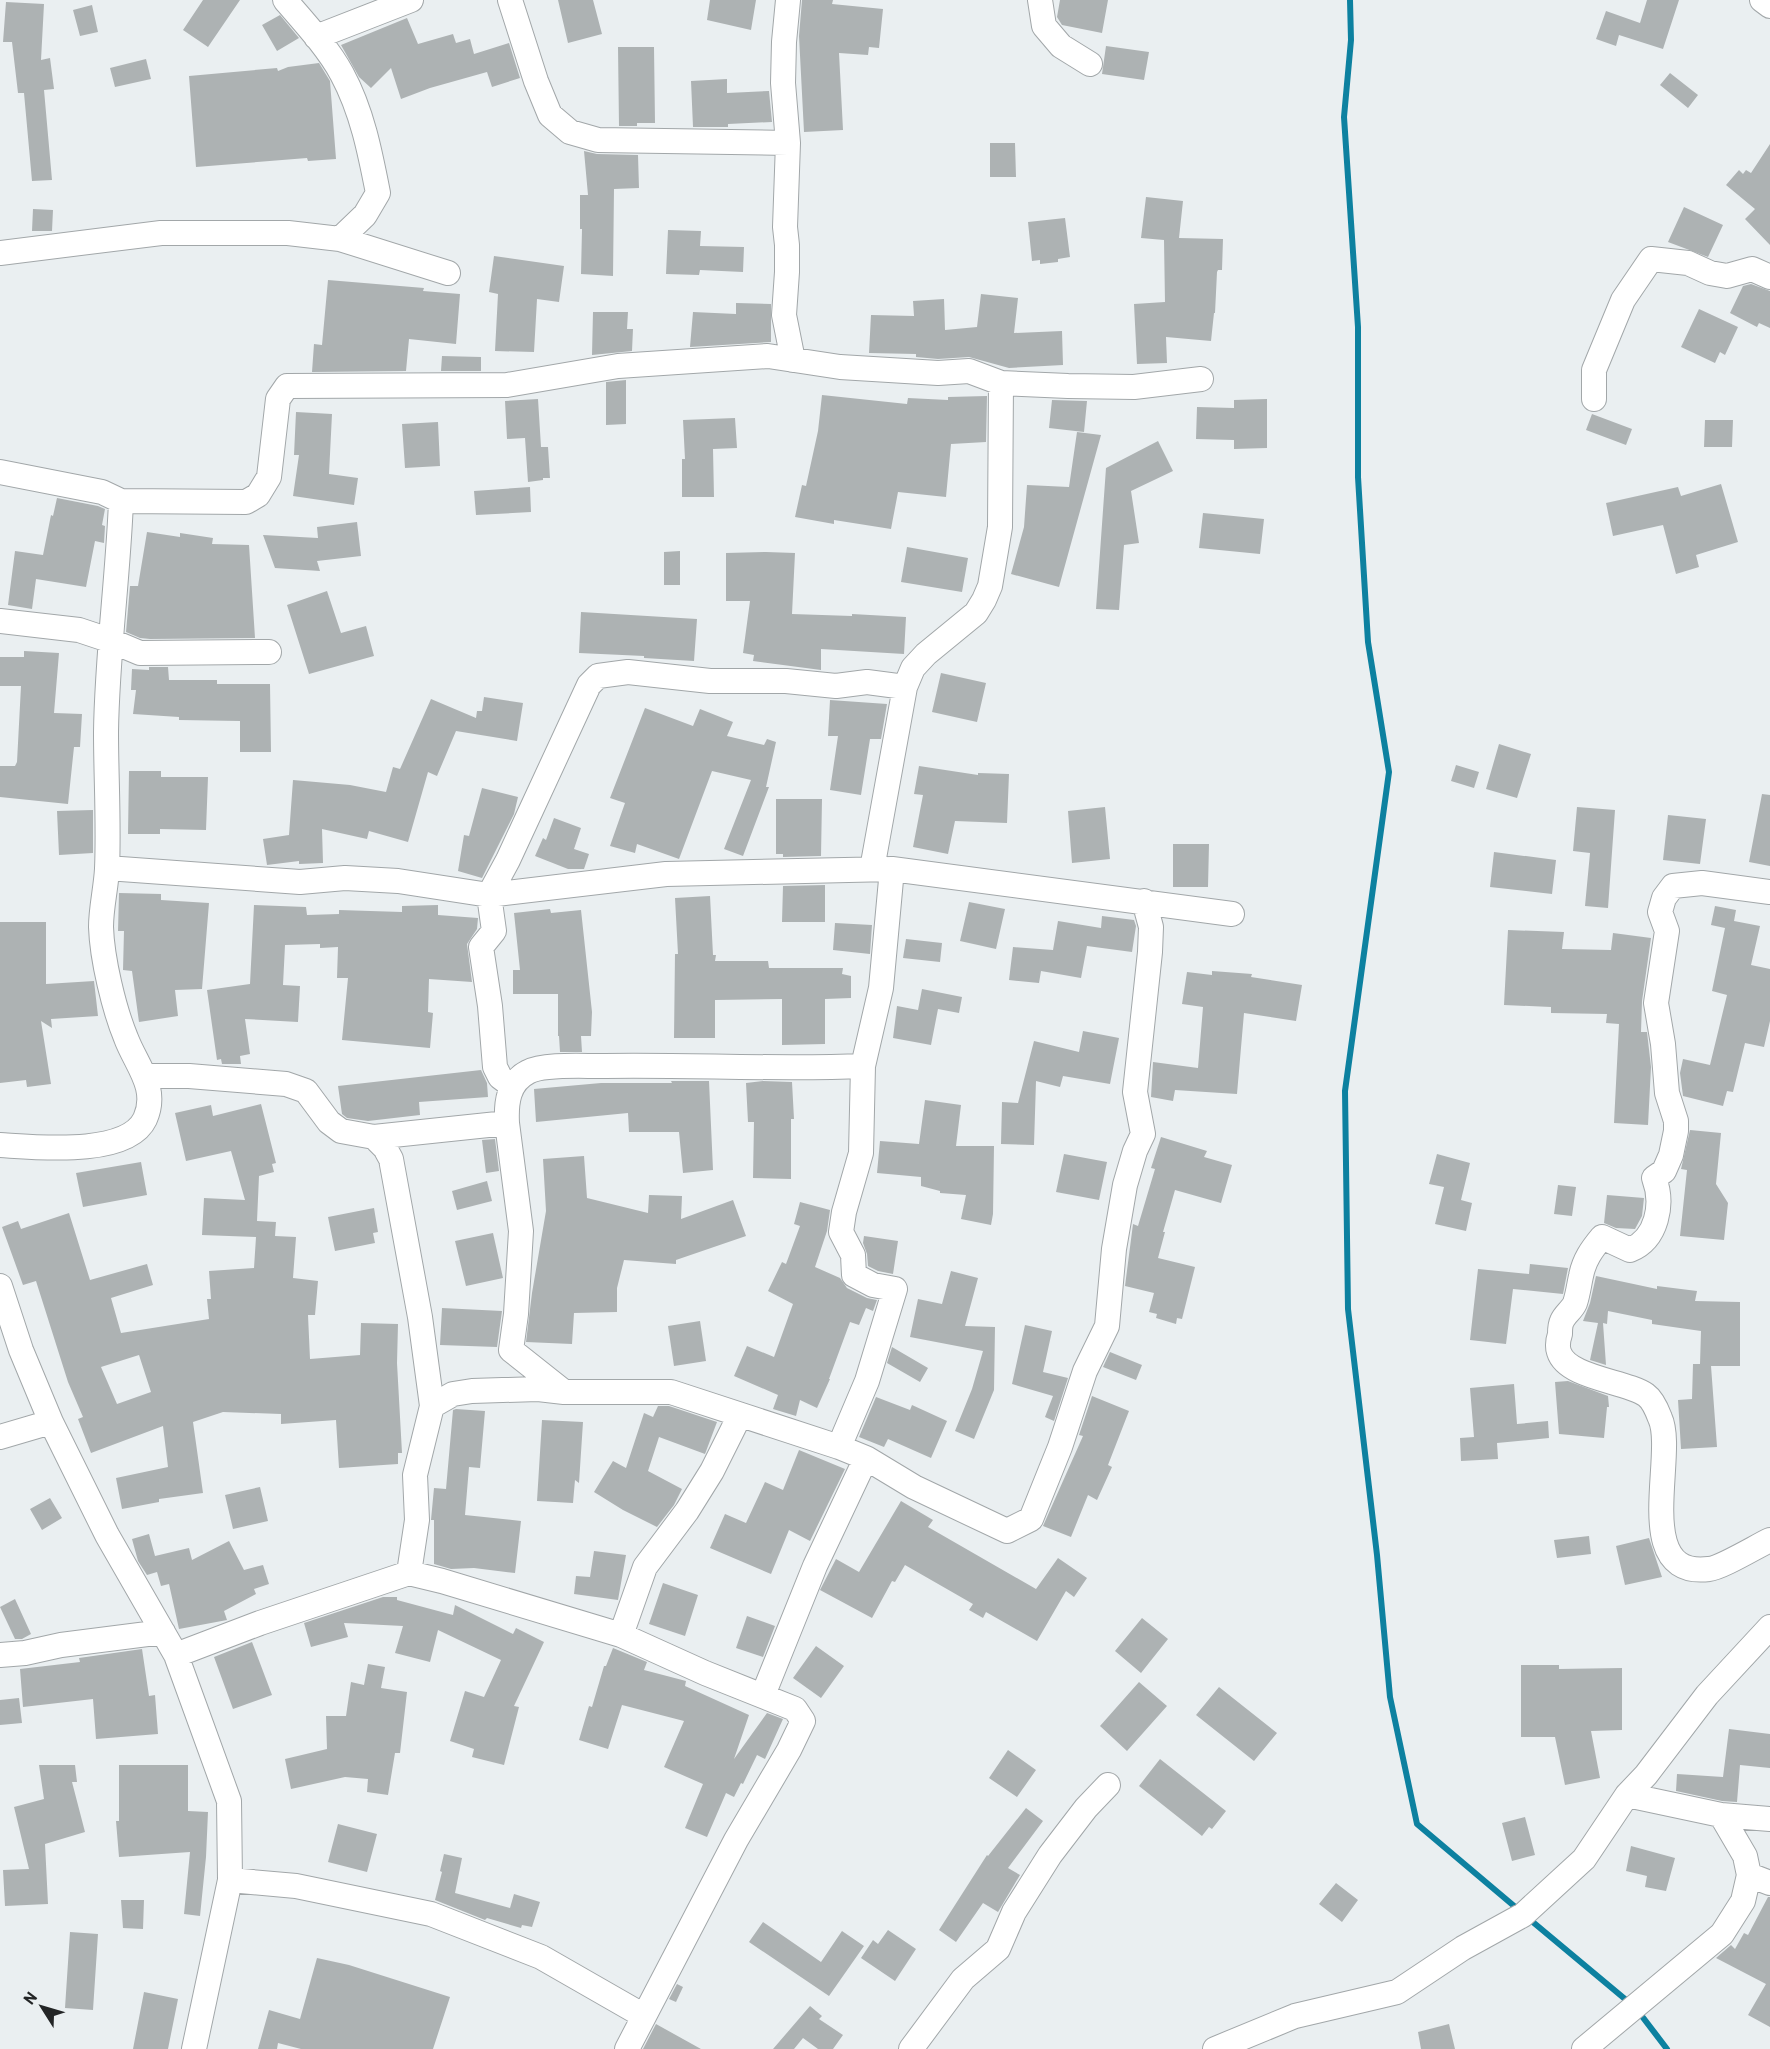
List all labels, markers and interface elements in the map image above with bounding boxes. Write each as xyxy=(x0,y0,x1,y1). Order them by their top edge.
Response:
north arrow xyxy=(12,1977,72,2037)
text: N xyxy=(19,1988,40,2008)

